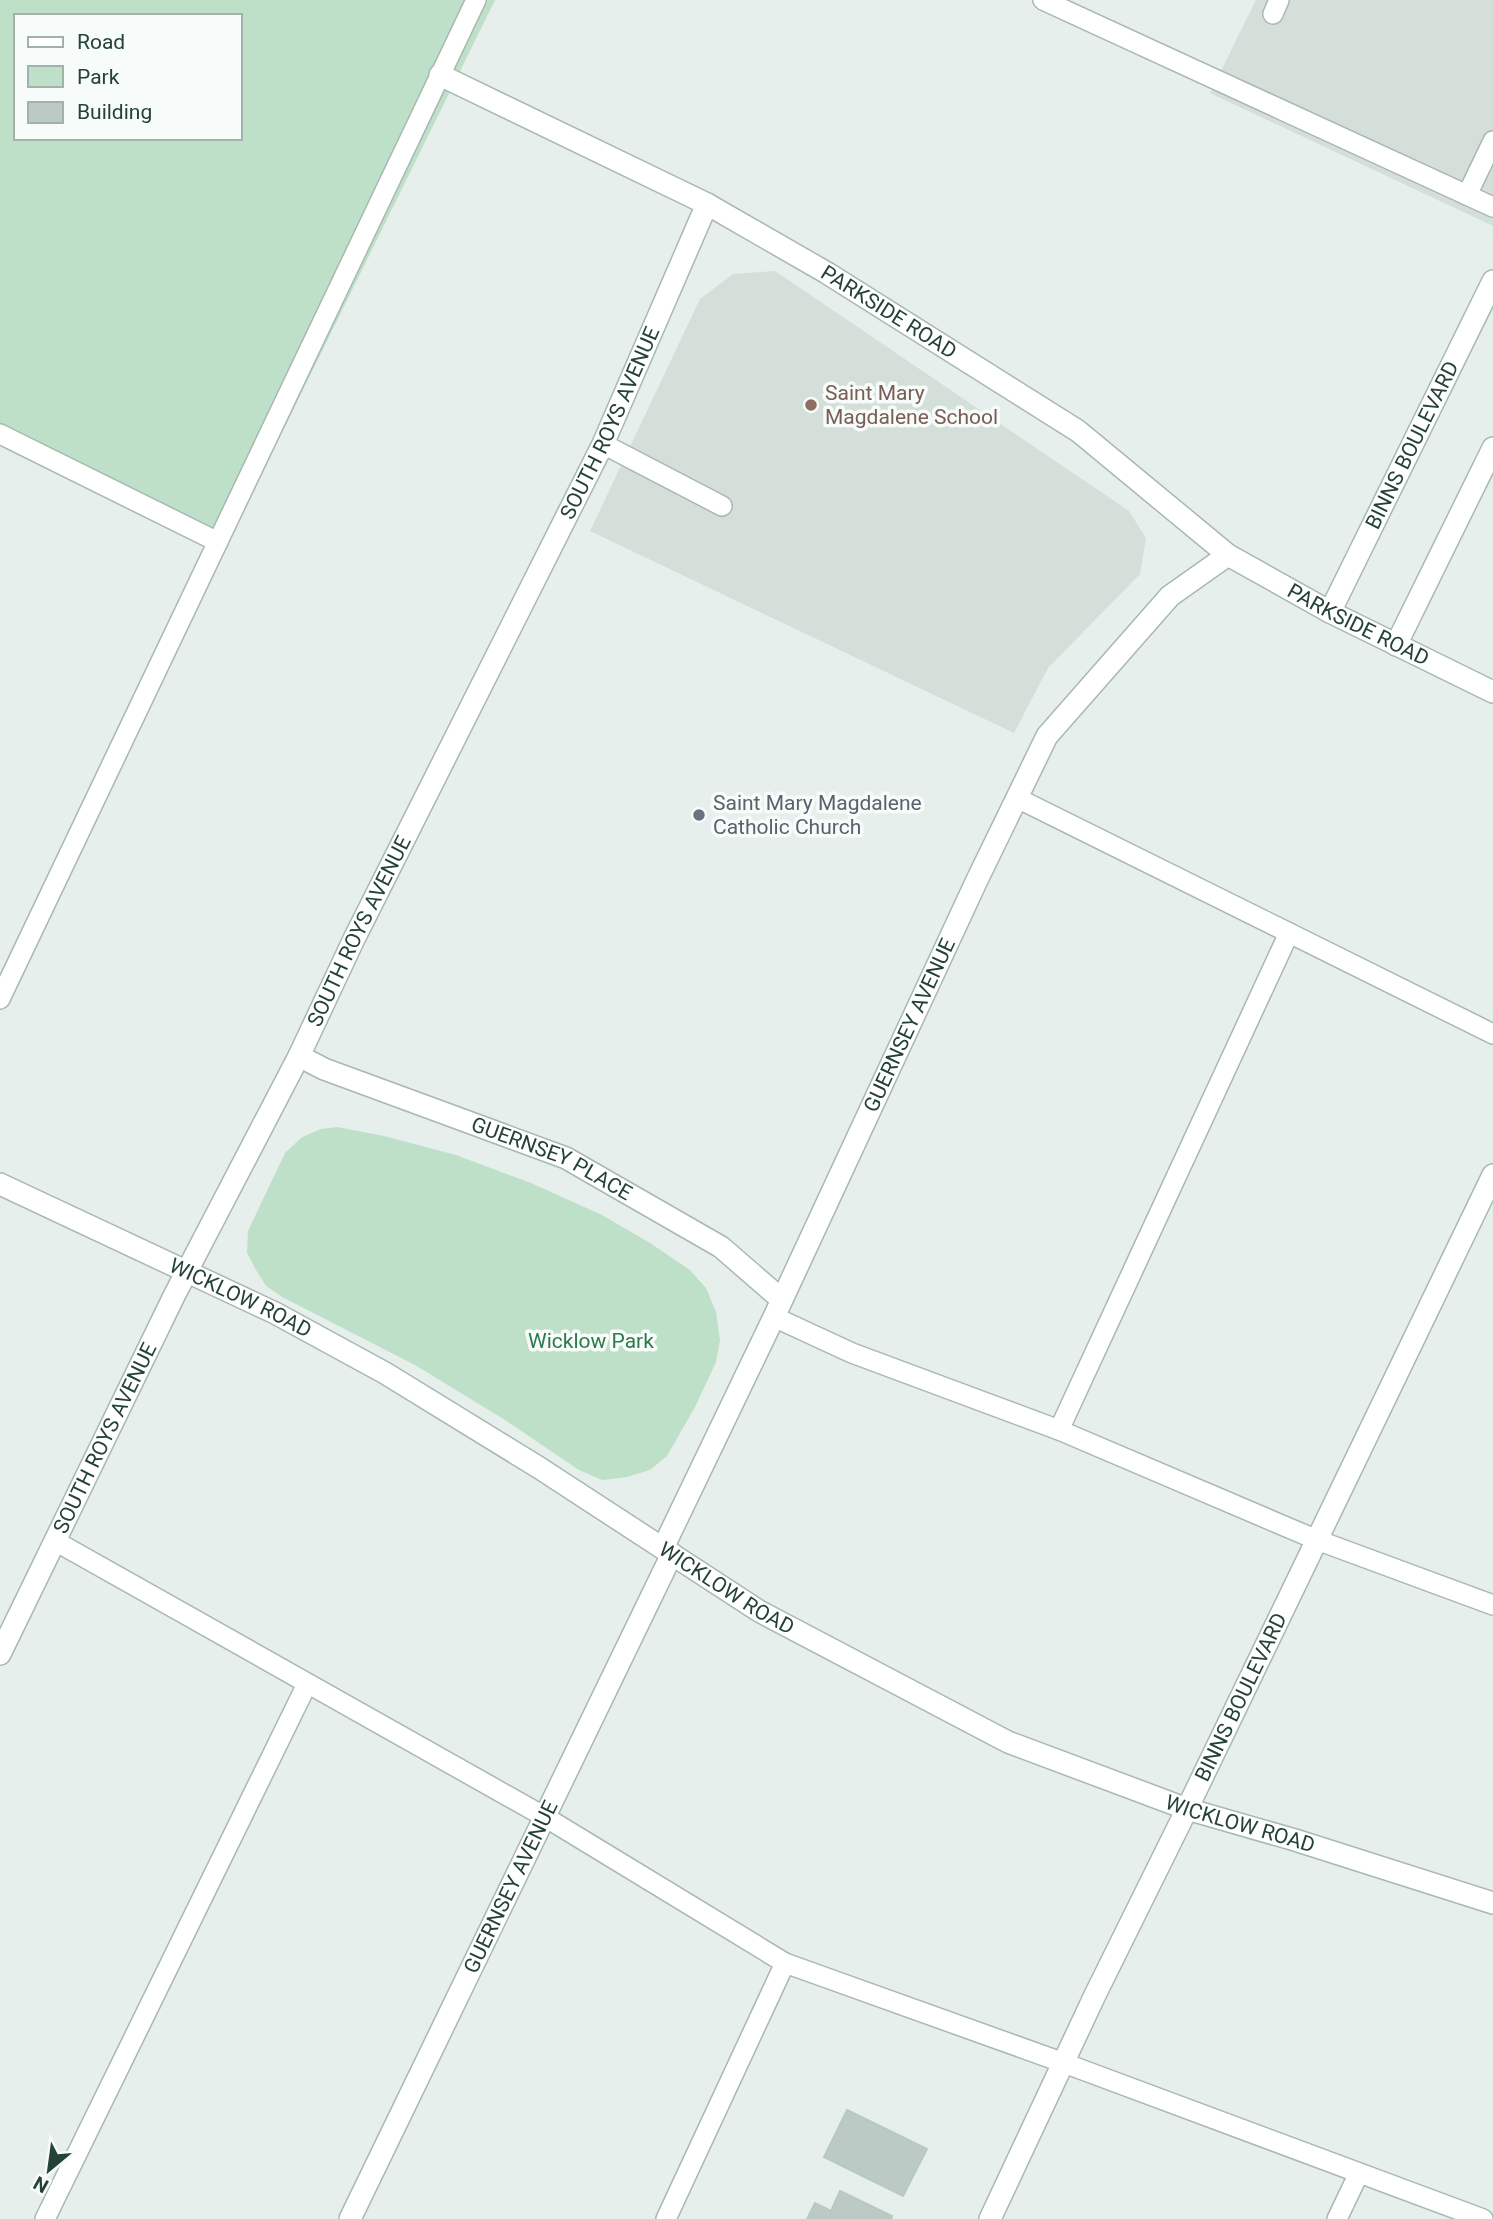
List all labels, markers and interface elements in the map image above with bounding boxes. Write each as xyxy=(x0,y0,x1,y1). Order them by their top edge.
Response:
legend xyxy=(14,14,242,140)
text: Road xyxy=(77,30,125,54)
text: Park xyxy=(77,65,120,89)
text: Building xyxy=(77,100,152,124)
street label: PARKSIDE ROAD xyxy=(817,260,961,363)
street label: SOUTH ROYS AVENUE xyxy=(555,323,664,523)
street label: BINNS BOULEVARD xyxy=(1361,357,1464,533)
place label: Saint Mary Magdalene School xyxy=(825,381,998,429)
marker: Saint Mary Magdalene School xyxy=(803,397,819,413)
street label: PARKSIDE ROAD xyxy=(1283,579,1433,671)
place label: Saint Mary Magdalene Catholic Church xyxy=(713,791,922,839)
marker: Saint Mary Magdalene Catholic Church xyxy=(691,807,707,823)
street label: SOUTH ROYS AVENUE xyxy=(303,832,416,1030)
street label: GUERNSEY AVENUE xyxy=(859,935,960,1116)
street label: GUERNSEY PLACE xyxy=(468,1112,636,1205)
street label: WICKLOW ROAD xyxy=(166,1253,316,1343)
park label: Wicklow Park xyxy=(528,1329,654,1353)
street label: SOUTH ROYS AVENUE xyxy=(48,1339,161,1537)
street label: WICKLOW ROAD xyxy=(655,1537,798,1639)
street label: BINNS BOULEVARD xyxy=(1190,1609,1292,1785)
street label: WICKLOW ROAD xyxy=(1162,1790,1318,1858)
street label: GUERNSEY AVENUE xyxy=(459,1797,563,1977)
north arrow xyxy=(14,2135,84,2205)
text: N xyxy=(30,2171,52,2198)

